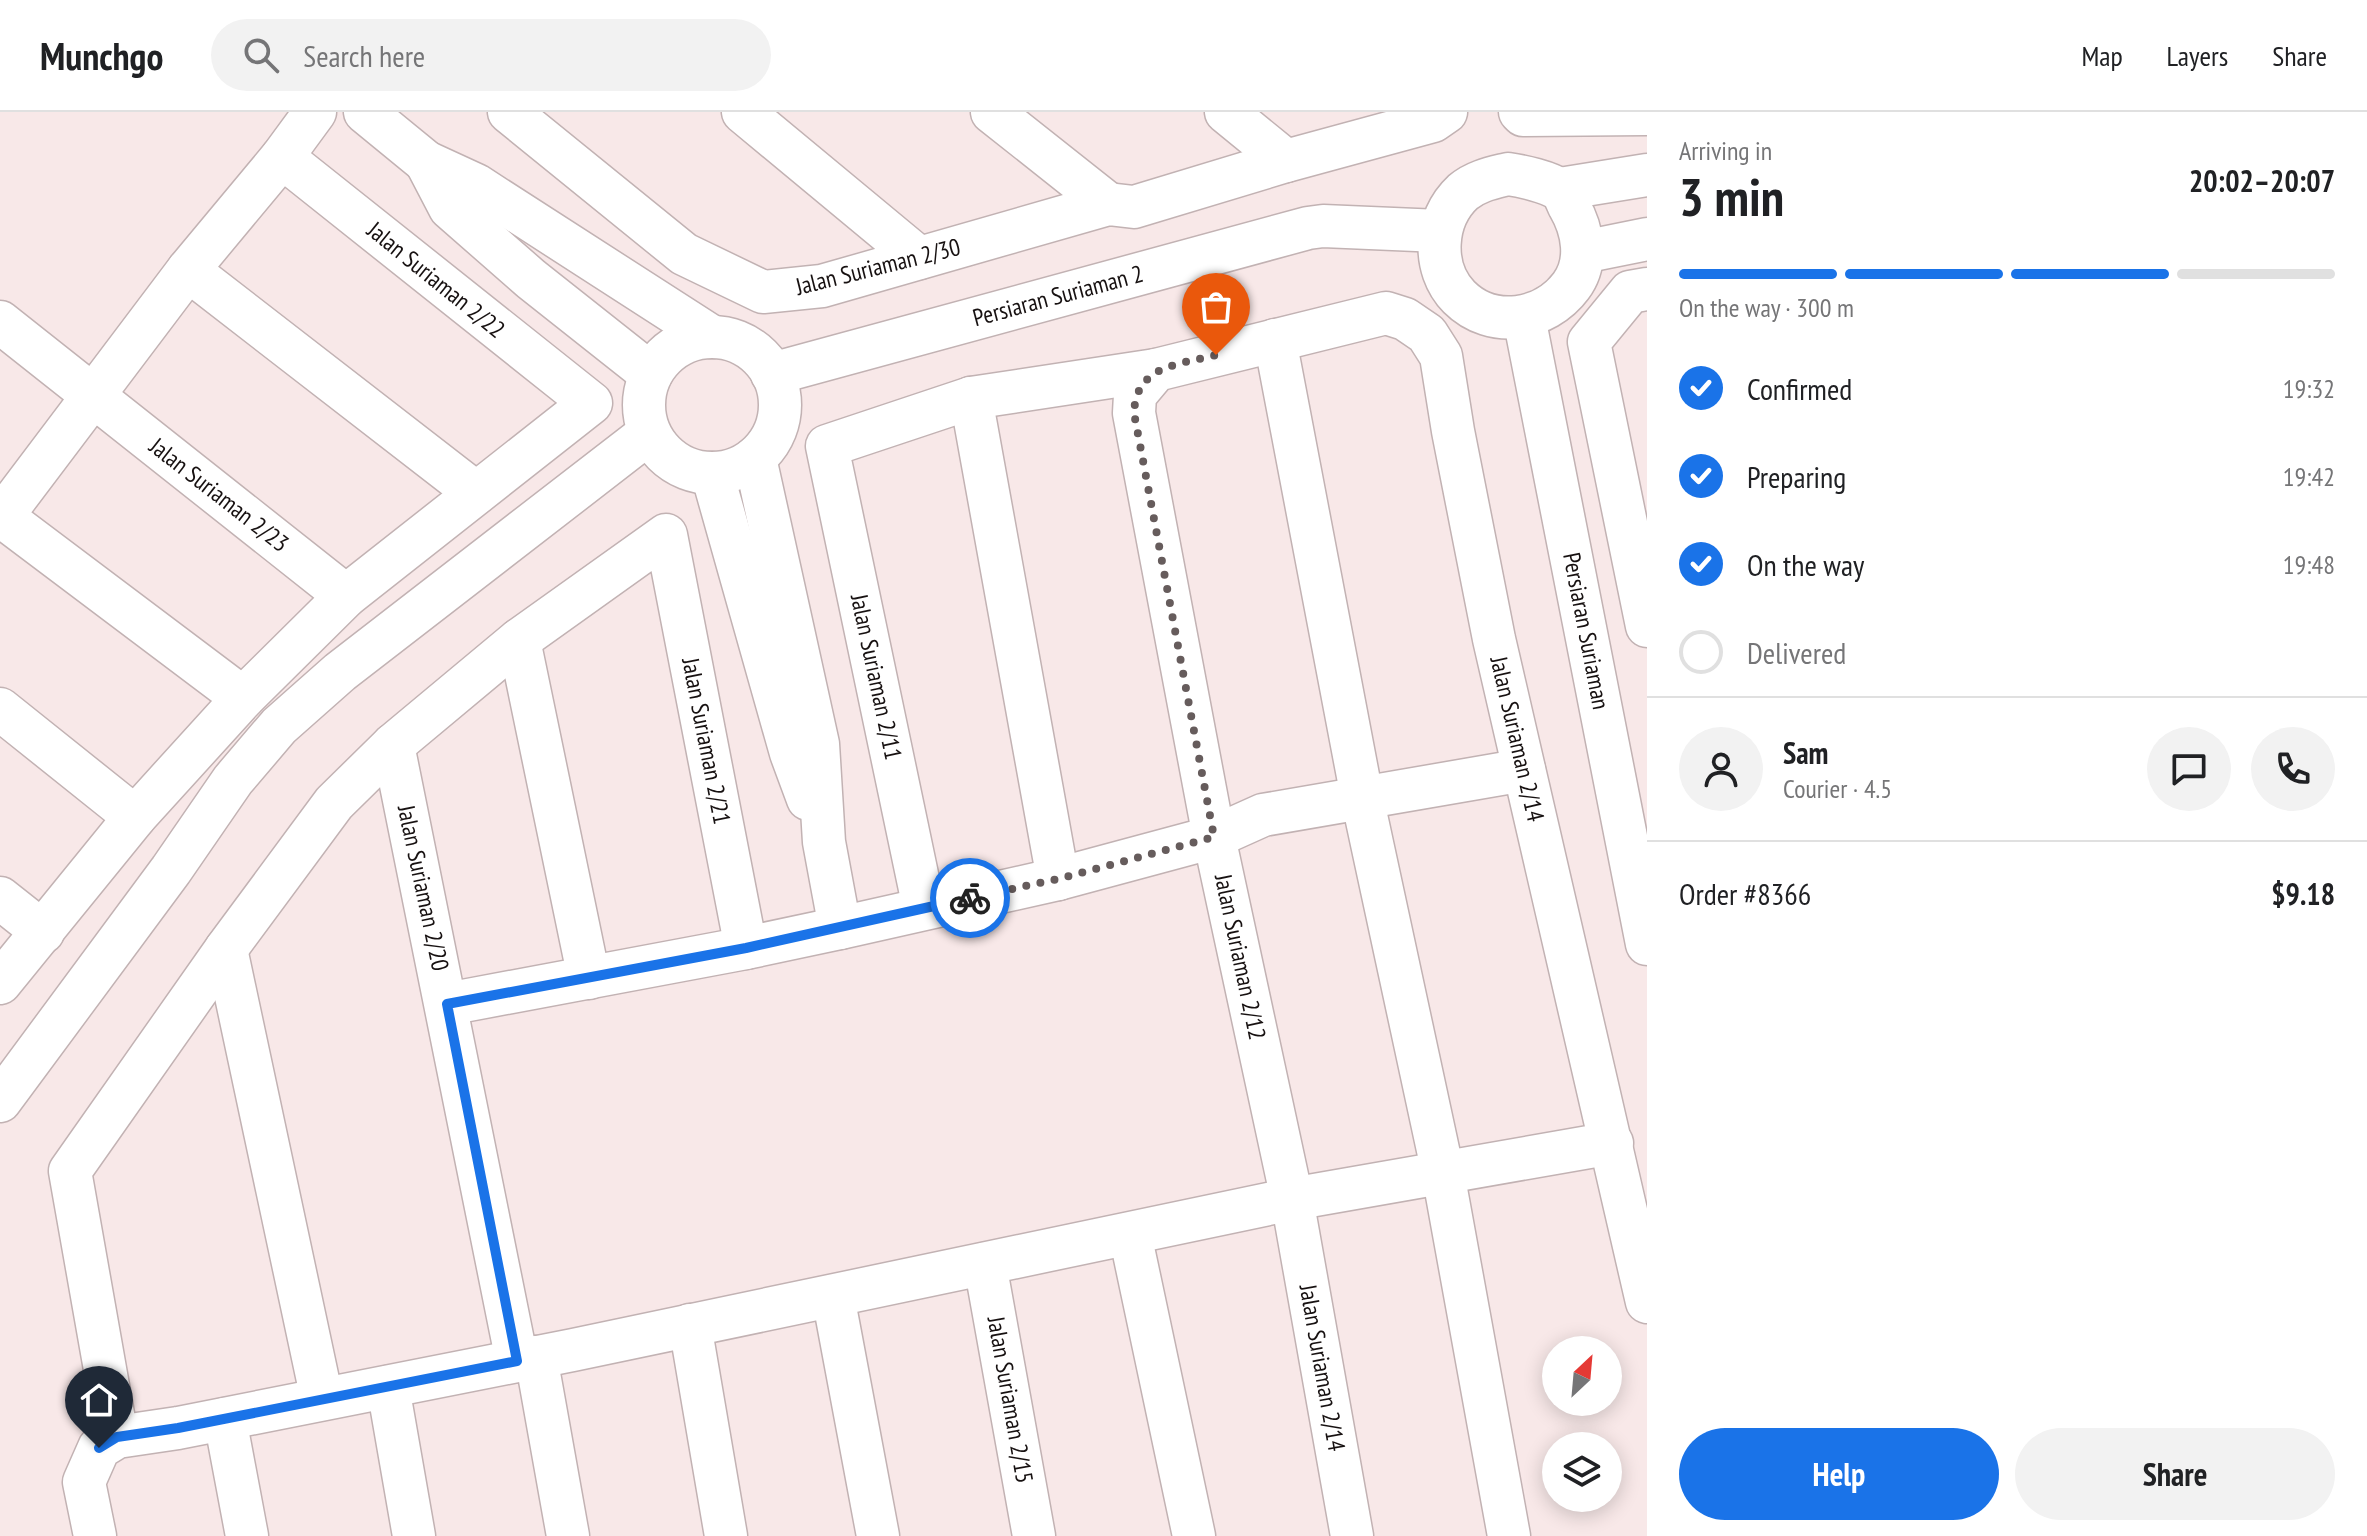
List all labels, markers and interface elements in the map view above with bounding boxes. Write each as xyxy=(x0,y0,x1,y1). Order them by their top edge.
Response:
search box xyxy=(211,19,771,91)
text: Munchgo xyxy=(40,31,163,80)
icon: search xyxy=(239,33,283,77)
text: Search here xyxy=(303,36,425,75)
text: Map xyxy=(2081,37,2123,74)
text: Layers xyxy=(2167,37,2228,74)
text: Share xyxy=(2272,37,2327,74)
text: Arriving in xyxy=(1679,134,1772,167)
text: 20:02–20:07 xyxy=(2189,161,2335,200)
text: 3 min xyxy=(1679,163,1784,230)
street label: Jalan Suriaman 2/22 xyxy=(360,214,512,345)
street label: Jalan Suriaman 2/30 xyxy=(791,231,963,302)
street label: Persiaran Suriaman 2 xyxy=(969,258,1146,333)
pin xyxy=(1182,273,1250,355)
icon: bag xyxy=(1194,285,1238,329)
text: On the way · 300 m xyxy=(1679,291,1854,324)
icon: check xyxy=(1679,366,1723,410)
text: Confirmed xyxy=(1747,369,1852,408)
text: 19:32 xyxy=(2283,372,2335,405)
street label: Jalan Suriaman 2/23 xyxy=(143,430,295,559)
icon: check xyxy=(1679,454,1723,498)
text: Preparing xyxy=(1747,457,1846,496)
text: 19:42 xyxy=(2283,460,2335,493)
icon: check xyxy=(1679,542,1723,586)
text: On the way xyxy=(1747,545,1864,584)
text: 19:48 xyxy=(2283,548,2335,581)
street label: Persiaran Suriaman xyxy=(1556,550,1617,712)
street label: Jalan Suriaman 2/11 xyxy=(844,590,909,763)
text: Delivered xyxy=(1747,633,1846,672)
street label: Jalan Suriaman 2/14 xyxy=(1483,652,1552,825)
street label: Jalan Suriaman 2/21 xyxy=(675,654,738,827)
button: person xyxy=(1679,727,1763,811)
button: chat xyxy=(2147,727,2231,811)
button: phone xyxy=(2251,727,2335,811)
text: Sam xyxy=(1783,733,1828,772)
text: Courier · 4.5 xyxy=(1783,772,1892,805)
street label: Jalan Suriaman 2/20 xyxy=(391,801,456,974)
courier xyxy=(930,858,1010,938)
street label: Jalan Suriaman 2/12 xyxy=(1208,870,1273,1043)
text: Order #8366 xyxy=(1679,874,1811,913)
text: $9.18 xyxy=(2271,874,2335,913)
icon: bike xyxy=(948,876,992,920)
street label: Jalan Suriaman 2/14 xyxy=(1292,1281,1352,1454)
street label: Jalan Suriaman 2/15 xyxy=(980,1313,1040,1486)
north arrow xyxy=(1542,1336,1622,1416)
map controls xyxy=(1542,1336,1622,1512)
pin xyxy=(65,1366,133,1448)
icon: home xyxy=(77,1378,121,1422)
button: Help xyxy=(1679,1428,1999,1520)
button: Share xyxy=(2015,1428,2335,1520)
button: layers xyxy=(1542,1432,1622,1512)

